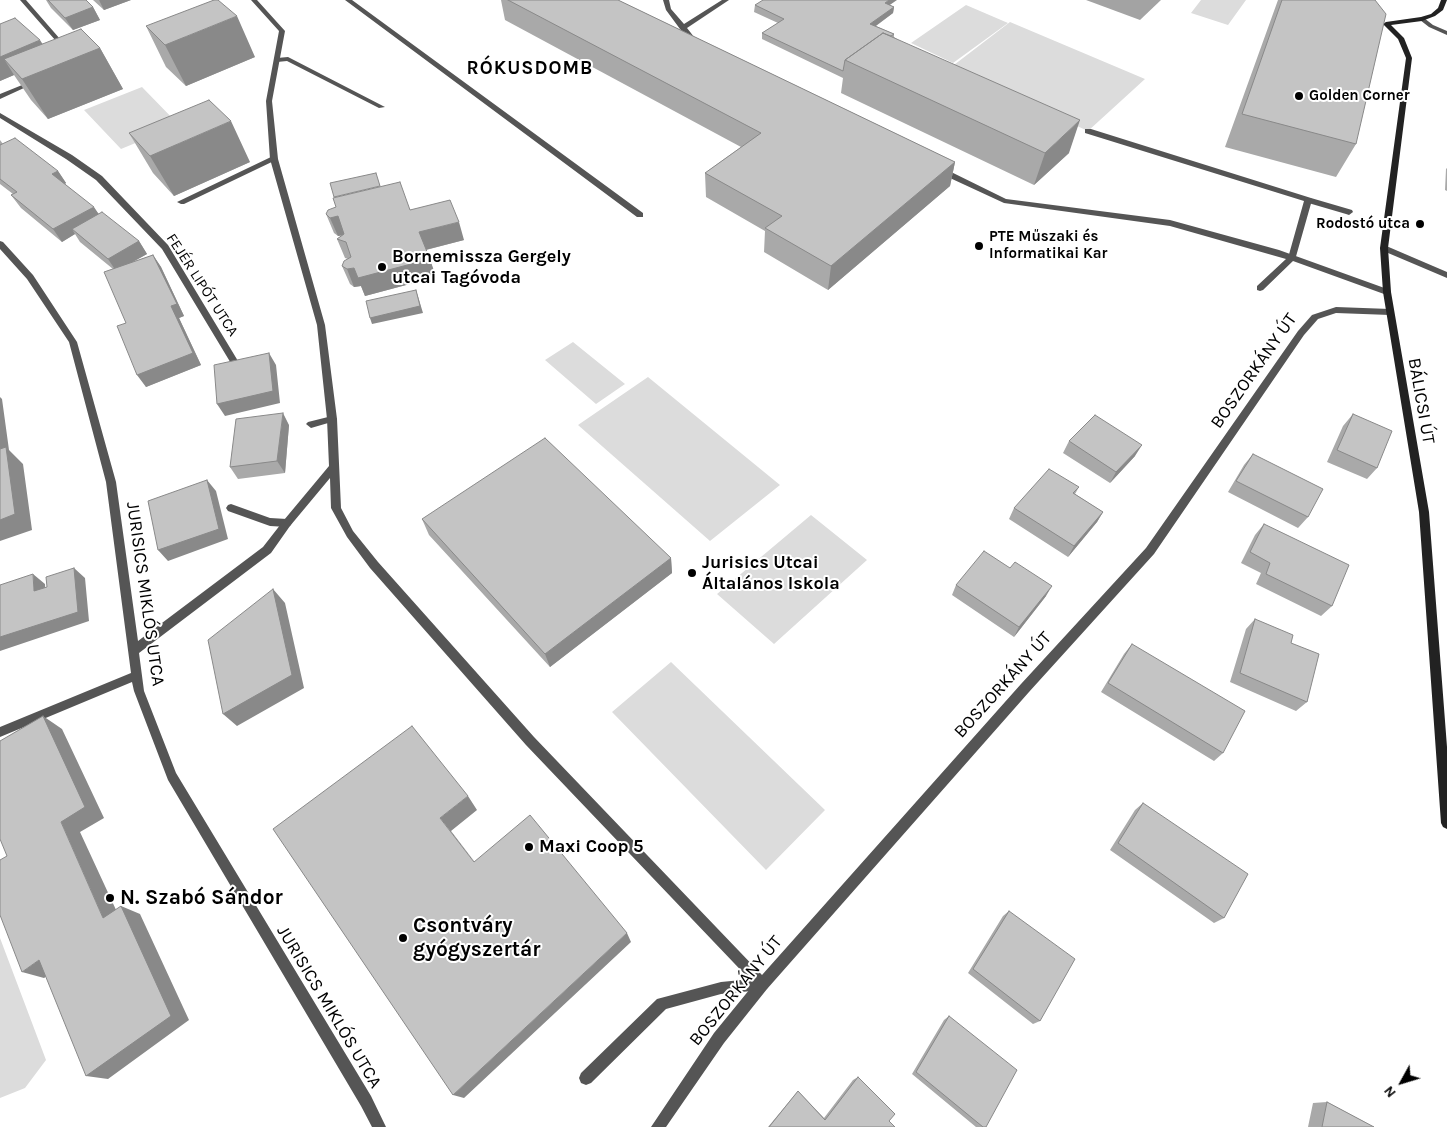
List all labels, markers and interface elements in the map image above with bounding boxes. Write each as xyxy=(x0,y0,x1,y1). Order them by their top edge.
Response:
district label: RÓKUSDOMB xyxy=(465,58,595,80)
place label: Golden Corner xyxy=(1309,87,1410,105)
marker: Golden Corner xyxy=(1293,90,1305,102)
place label: Rodostó utca xyxy=(1316,215,1410,233)
marker: Rodostó utca xyxy=(1414,218,1426,230)
place label: PTE Műszaki és Informatikai Kar xyxy=(989,228,1107,263)
street label: FEJÉR LIPÓT UTCA xyxy=(162,230,242,340)
marker: PTE Műszaki és Informatikai Kar xyxy=(973,240,985,252)
place label: Bornemissza Gergely utcai Tagóvoda xyxy=(392,246,571,288)
marker: Bornemissza Gergely utcai Tagóvoda xyxy=(376,261,388,273)
street label: BOSZORKÁNY ÚT xyxy=(1206,309,1302,433)
street label: BÁLICSI ÚT xyxy=(1403,356,1439,446)
street label: JURISICS MIKLÓS UTCA xyxy=(121,501,169,687)
place label: Jurisics Utcai Általános Iskola xyxy=(702,552,840,594)
marker: Jurisics Utcai Általános Iskola xyxy=(686,567,698,579)
street label: BOSZORKÁNY ÚT xyxy=(950,627,1056,743)
place label: Maxi Coop 5 xyxy=(539,836,643,858)
marker: Maxi Coop 5 xyxy=(523,841,535,853)
place label: N. Szabó Sándor xyxy=(120,885,283,911)
marker: N. Szabó Sándor xyxy=(104,892,116,904)
place label: Csontváry gyógyszertár xyxy=(413,913,540,963)
street label: JURISICS MIKLÓS UTCA xyxy=(272,922,386,1092)
marker: Csontváry gyógyszertár xyxy=(397,932,409,944)
street label: BOSZORKÁNY ÚT xyxy=(685,932,787,1050)
north arrow xyxy=(1377,1057,1427,1107)
text: N xyxy=(1380,1083,1400,1101)

